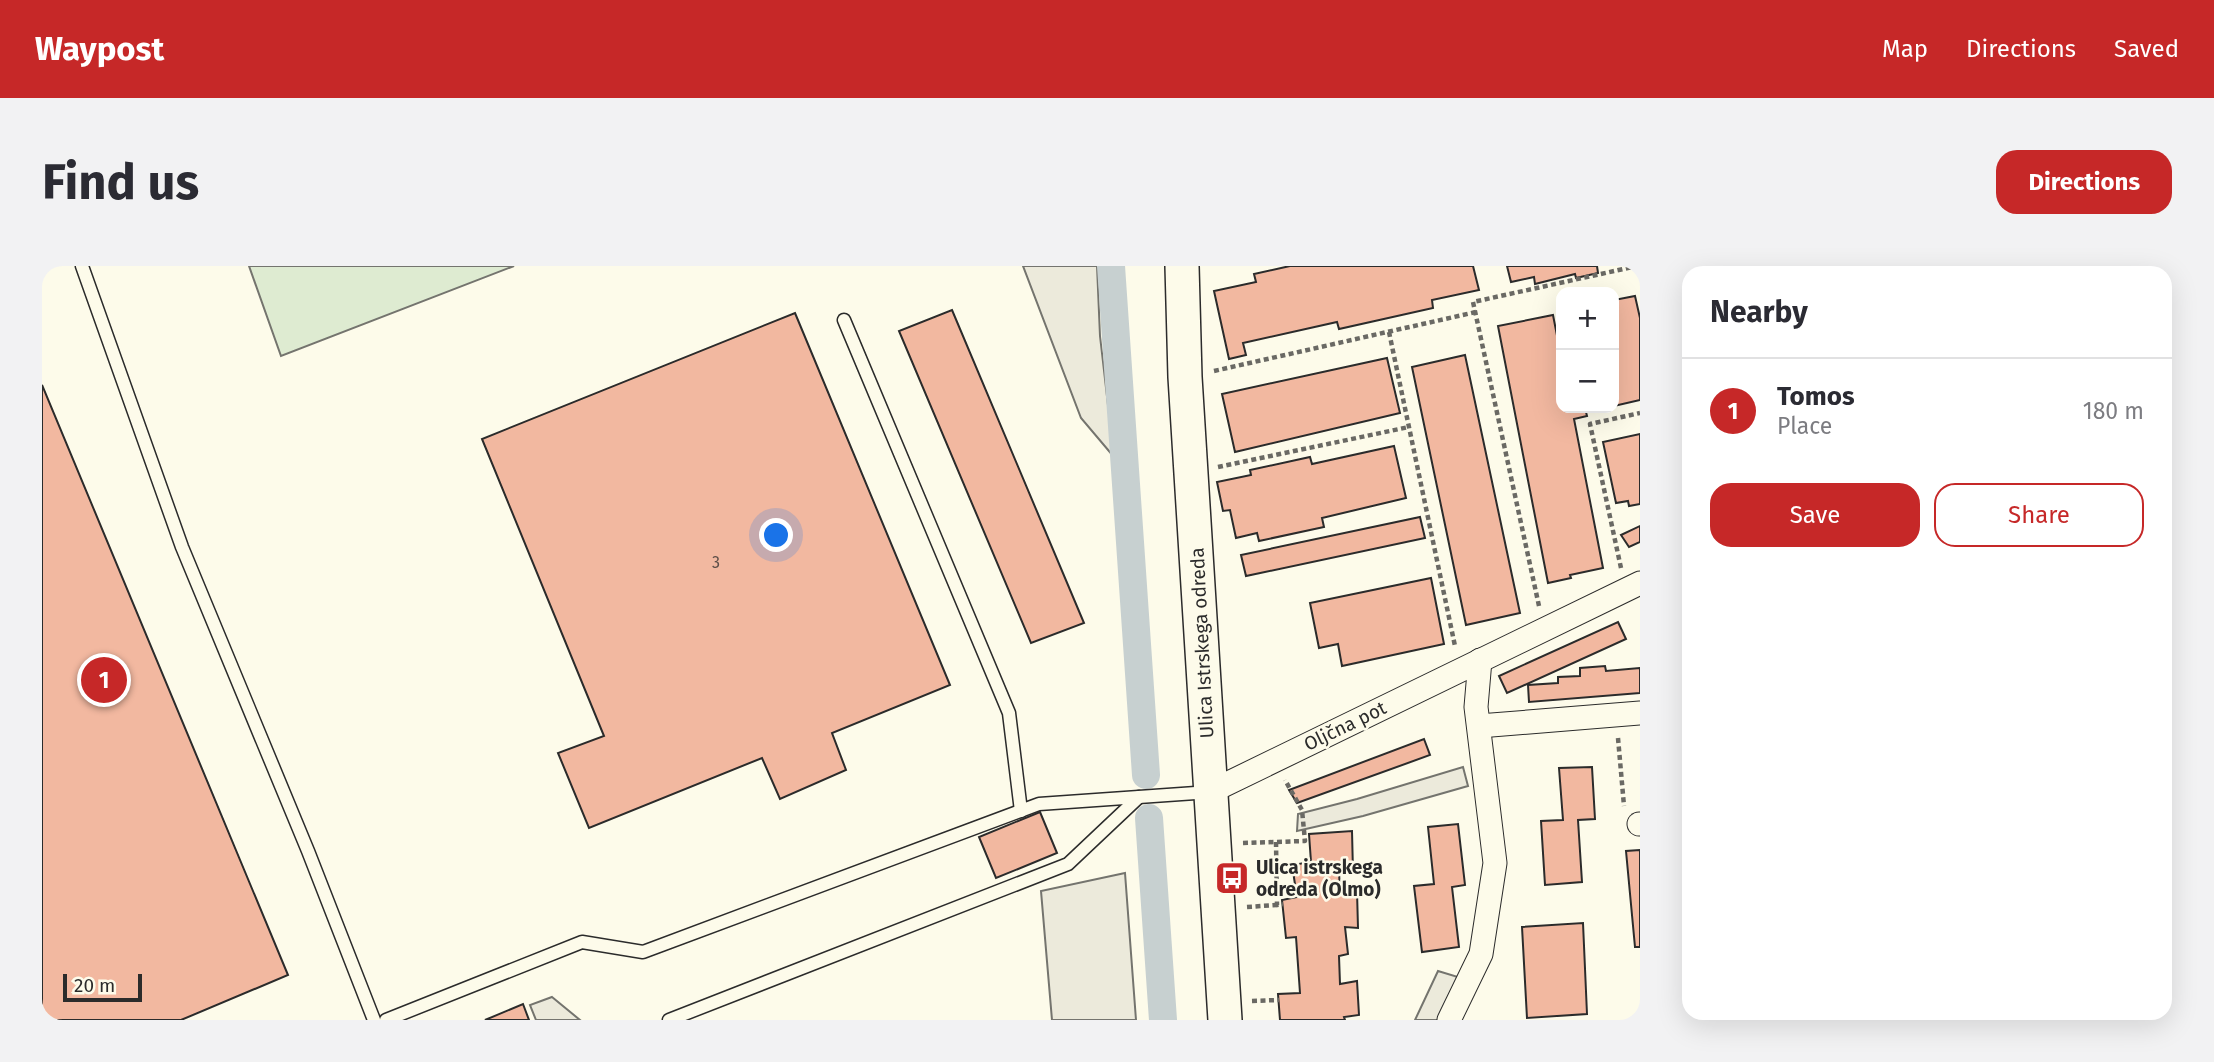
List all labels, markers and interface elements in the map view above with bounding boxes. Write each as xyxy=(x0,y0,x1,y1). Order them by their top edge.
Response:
text: Waypost xyxy=(35,29,164,69)
text: Map xyxy=(1882,35,1928,63)
text: Directions xyxy=(1966,35,2076,63)
text: Saved xyxy=(2114,35,2179,63)
button: Directions xyxy=(1996,150,2172,214)
text: Find us xyxy=(42,153,199,212)
map controls xyxy=(1556,287,1619,413)
button: + xyxy=(1556,287,1619,350)
text: Nearby xyxy=(1710,294,1808,330)
button: − xyxy=(1556,350,1619,413)
text: Tomos xyxy=(1777,381,1855,412)
text: 1 xyxy=(1728,397,1738,425)
text: 180 m xyxy=(2083,397,2144,425)
text: Place xyxy=(1777,412,1832,440)
button: Save xyxy=(1710,483,1920,547)
button: Share xyxy=(1934,483,2144,547)
your location xyxy=(759,518,793,552)
street label: Ulica Istrskega odreda xyxy=(1186,547,1218,739)
house number: 3 xyxy=(712,553,720,572)
pin: 1 xyxy=(81,654,127,706)
street label: Oljčna pot xyxy=(1300,696,1390,756)
place label: Ulica istrskega odreda (Olmo) xyxy=(1256,856,1383,901)
bus stop icon: Ulica istrskega odreda (Olmo) xyxy=(1213,859,1251,897)
scale bar xyxy=(63,971,142,1003)
text: 20 m xyxy=(74,974,115,997)

